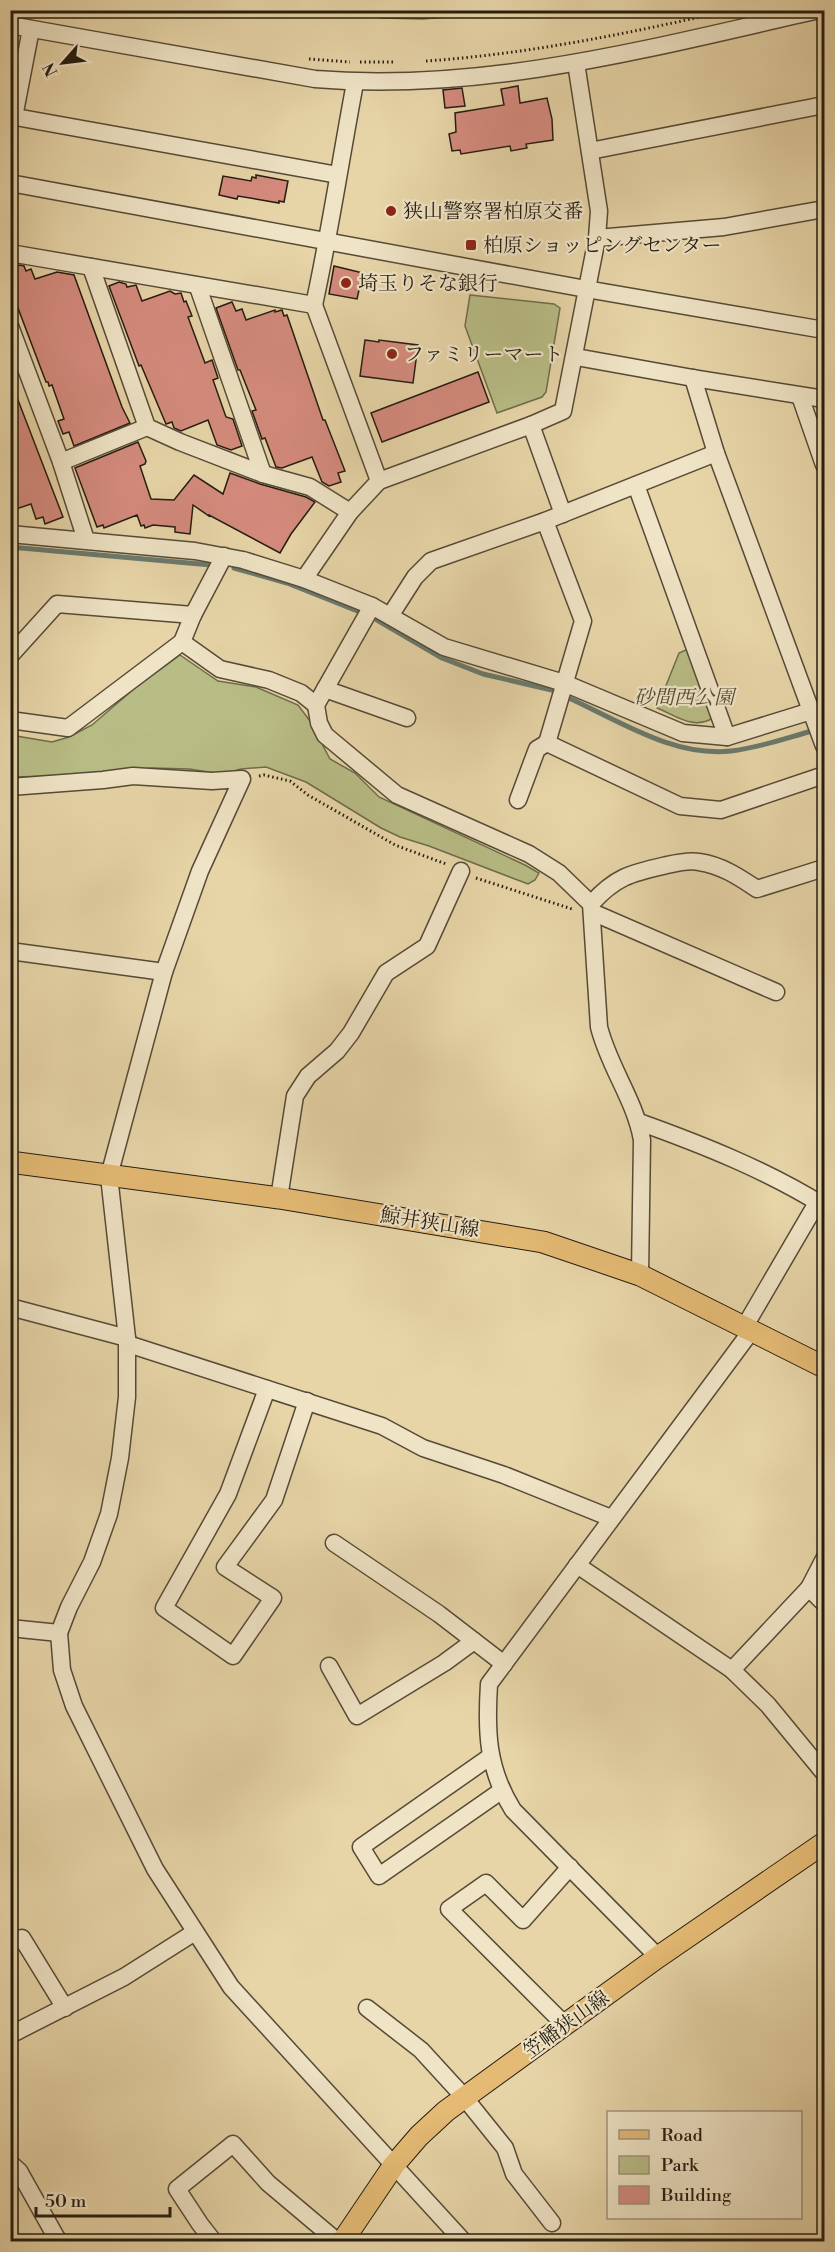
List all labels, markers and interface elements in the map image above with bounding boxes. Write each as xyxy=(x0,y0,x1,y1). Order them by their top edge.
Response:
north arrow xyxy=(33,33,93,93)
text: N xyxy=(39,59,62,80)
place label: 狭山警察署柏原交番 xyxy=(403,200,583,225)
marker: 狭山警察署柏原交番 xyxy=(384,204,398,218)
place label: 柏原ショッピングセンター xyxy=(483,234,721,259)
marker: 柏原ショッピングセンター xyxy=(464,238,478,252)
place label: 埼玉りそな銀行 xyxy=(358,272,498,297)
marker: 埼玉りそな銀行 xyxy=(339,276,353,290)
place label: ファミリーマート xyxy=(404,343,564,368)
marker: ファミリーマート xyxy=(385,347,399,361)
park label: 砂間西公園 xyxy=(634,686,737,711)
street label: 鯨井狭山線 xyxy=(378,1203,481,1244)
street label: 笠幡狭山線 xyxy=(519,1986,615,2065)
legend xyxy=(607,2111,802,2219)
text: Road xyxy=(661,2124,704,2147)
text: Park xyxy=(661,2154,700,2177)
scale bar xyxy=(36,2180,170,2218)
text: Building xyxy=(660,2184,732,2207)
text: 50 m xyxy=(45,2190,87,2213)

